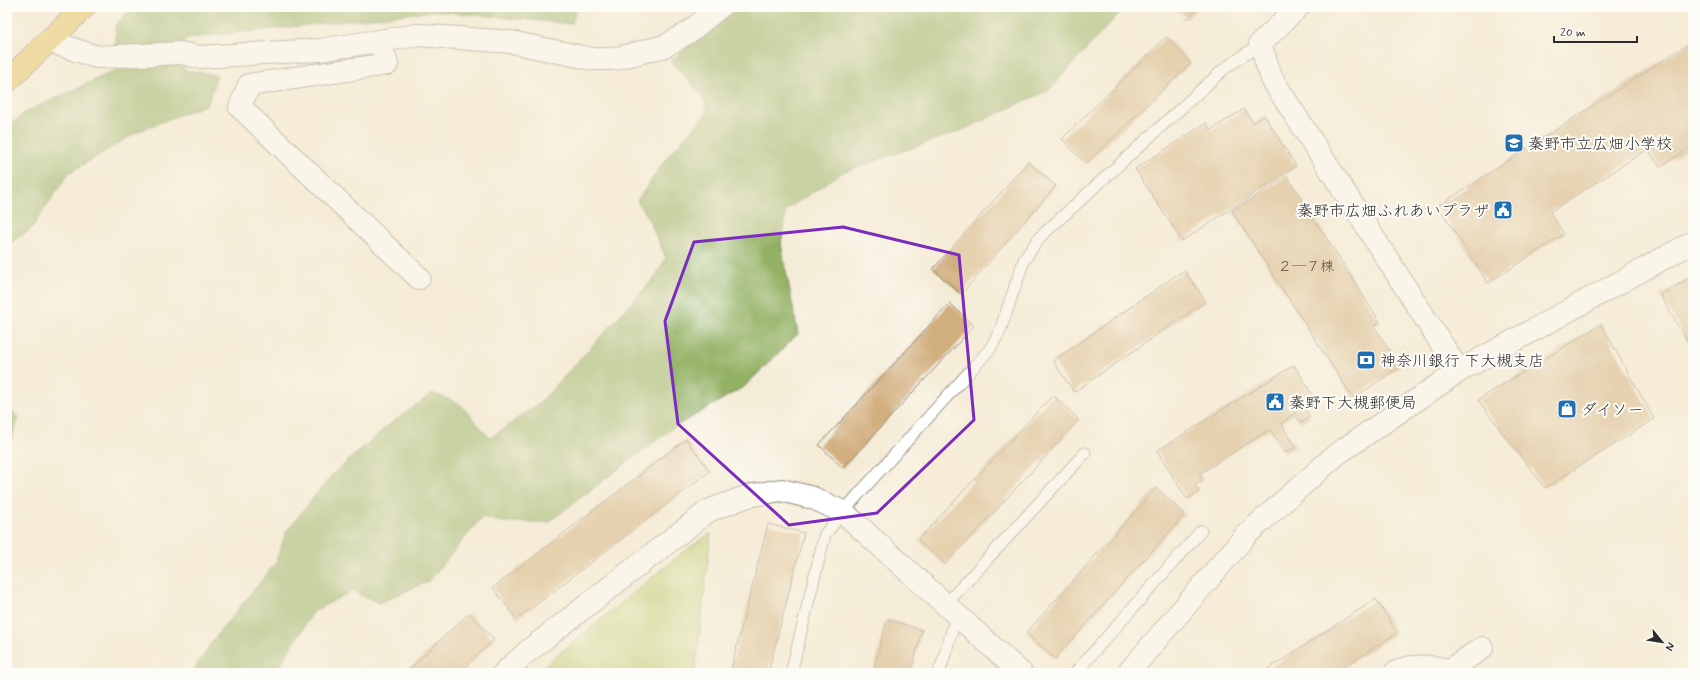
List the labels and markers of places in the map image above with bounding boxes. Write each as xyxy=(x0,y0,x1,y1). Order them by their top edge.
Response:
school or university icon: 秦野市立広畑小学校 xyxy=(1503,132,1525,154)
place label: 秦野市立広畑小学校 xyxy=(1528,134,1672,155)
public building icon: 秦野市広畑ふれあいプラザ xyxy=(1492,199,1514,221)
place label: 秦野市広畑ふれあいプラザ xyxy=(1297,201,1489,222)
bank icon: 神奈川銀行 下大槻支店 xyxy=(1355,349,1377,371)
place label: 神奈川銀行 下大槻支店 xyxy=(1380,351,1544,372)
public building icon: 秦野下大槻郵便局 xyxy=(1264,391,1286,413)
place label: 秦野下大槻郵便局 xyxy=(1289,393,1417,414)
shop icon: ダイソー xyxy=(1556,398,1578,420)
place label: ダイソー xyxy=(1581,400,1643,421)

